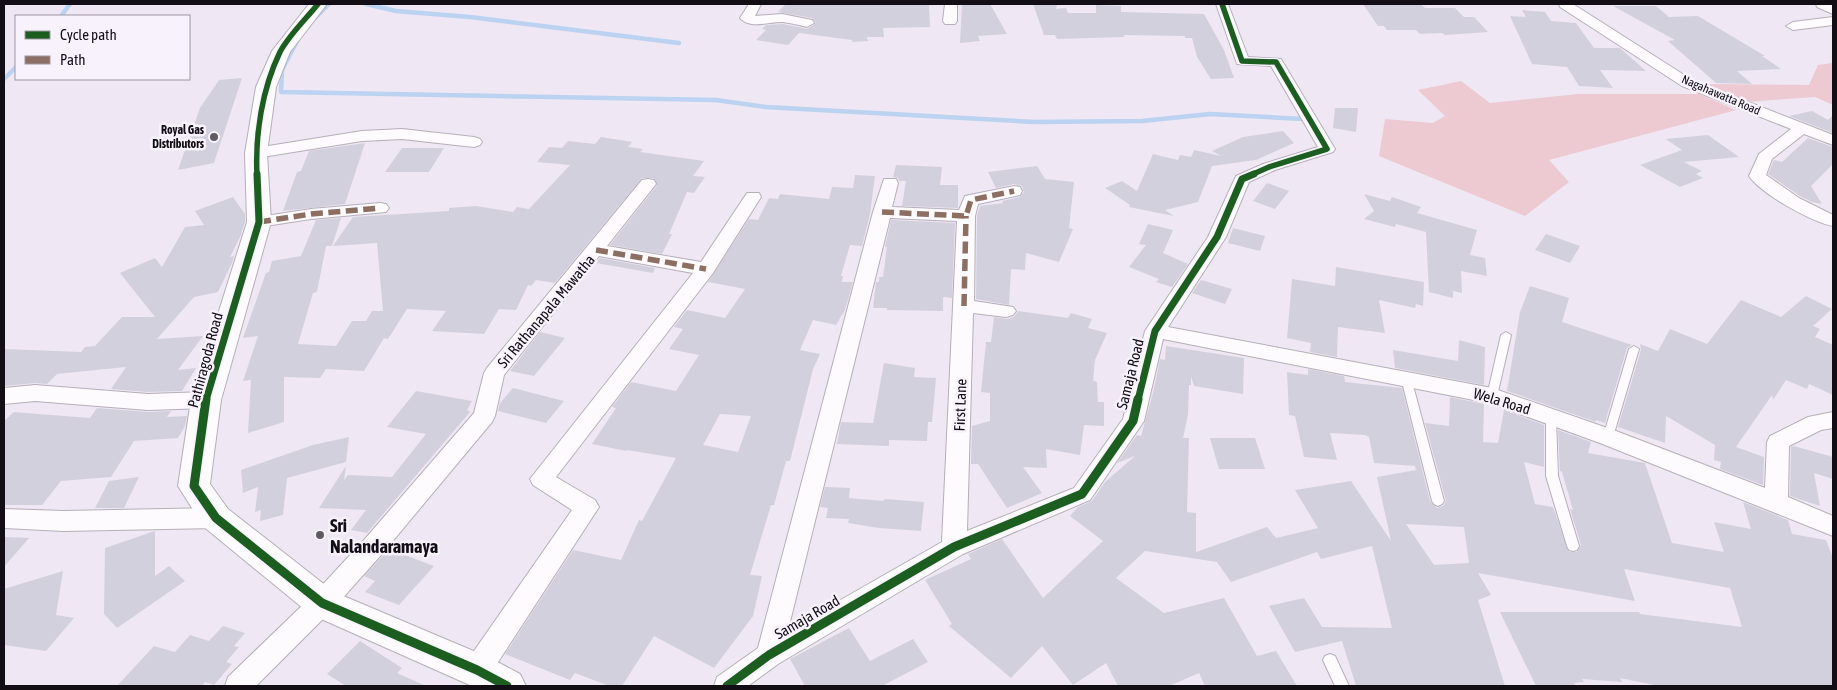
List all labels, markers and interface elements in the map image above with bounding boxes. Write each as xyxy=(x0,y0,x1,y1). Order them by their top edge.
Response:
legend xyxy=(15,15,190,80)
text: Cycle path xyxy=(60,26,117,43)
text: Path xyxy=(60,51,86,68)
street label: Nagahawatta Road xyxy=(1679,72,1763,118)
place label: Royal Gas Distributors xyxy=(152,123,205,151)
marker: Royal Gas Distributors xyxy=(208,131,220,143)
street label: Sri Rathanapala Mawatha xyxy=(494,251,598,371)
street label: Pathiragoda Road xyxy=(184,310,226,410)
street label: Samaja Road xyxy=(1113,337,1147,411)
street label: First Lane xyxy=(951,378,969,432)
street label: Wela Road xyxy=(1471,384,1533,418)
place label: Sri Nalandaramaya xyxy=(330,515,438,557)
marker: Sri Nalandaramaya xyxy=(314,529,326,541)
street label: Samaja Road xyxy=(771,592,843,642)

